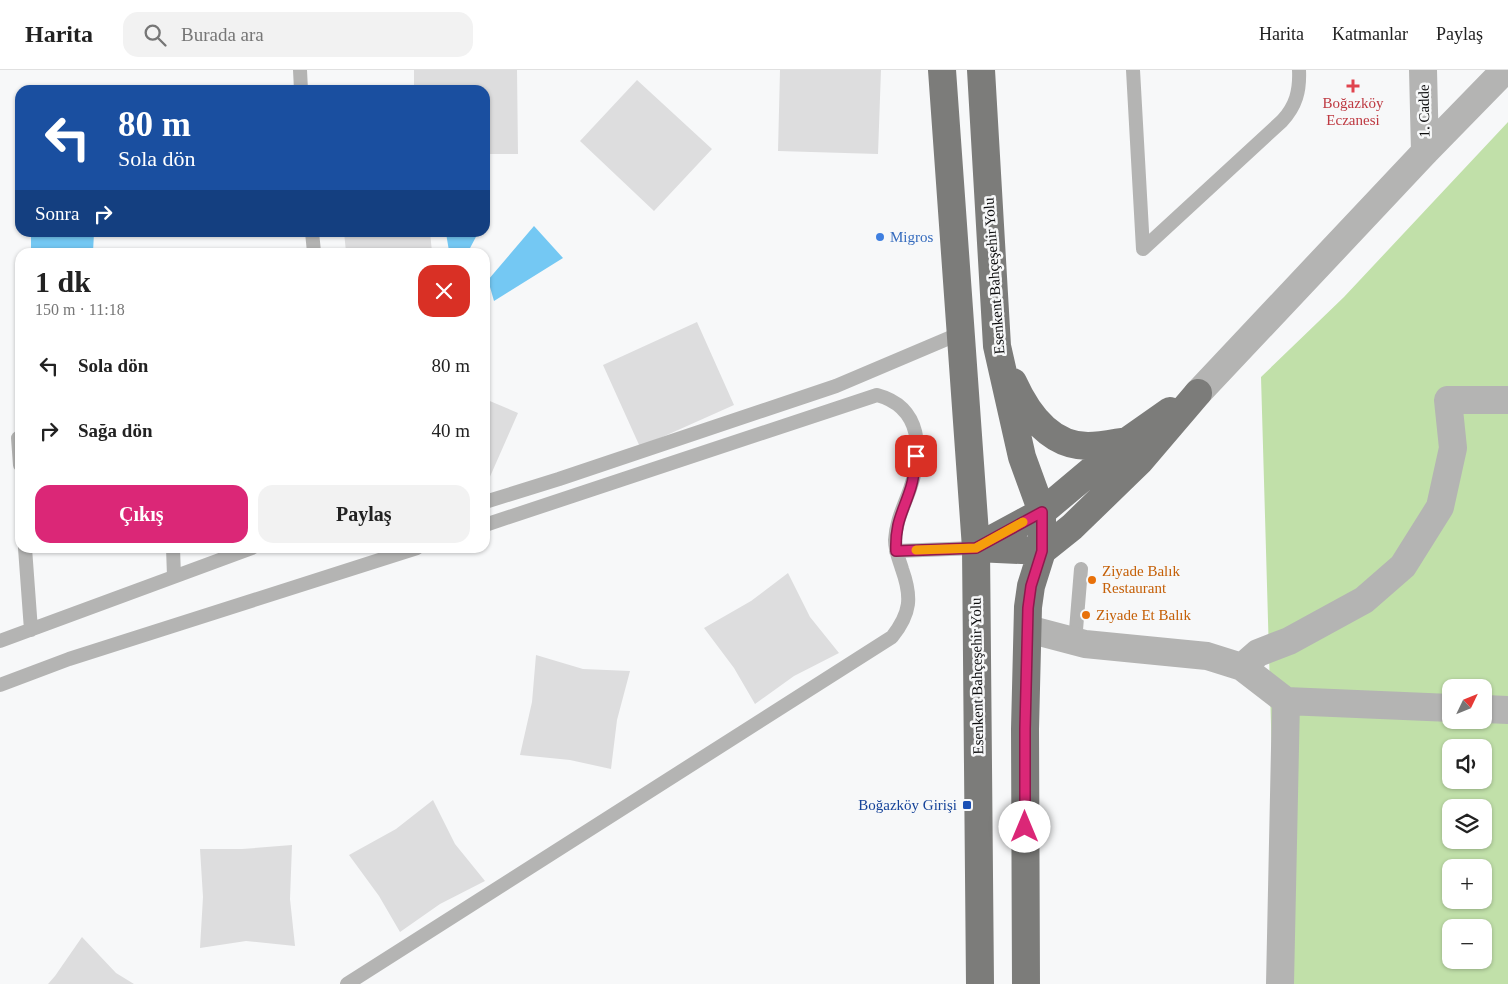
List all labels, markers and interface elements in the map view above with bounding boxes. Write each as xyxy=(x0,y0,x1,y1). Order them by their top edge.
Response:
search box xyxy=(123,12,473,57)
text: Harita xyxy=(25,21,93,47)
icon: search xyxy=(141,21,169,49)
text: Burada ara xyxy=(181,24,264,45)
text: Harita xyxy=(1259,24,1304,44)
text: Katmanlar xyxy=(1332,24,1408,44)
text: Paylaş xyxy=(1436,24,1483,44)
marker: Boğazköy Eczanesi xyxy=(1347,80,1359,92)
street label: 1. Cadde xyxy=(1416,84,1432,138)
place label: Boğazköy Eczanesi xyxy=(1323,95,1384,128)
icon: left xyxy=(35,105,100,170)
text: 80 m xyxy=(118,105,191,144)
text: Sola dön xyxy=(118,146,196,171)
street label: Esenkent Bahçeşehir Yolu xyxy=(981,197,1007,355)
icon: right xyxy=(89,200,117,228)
text: Sonra xyxy=(35,203,79,224)
place label: Migros xyxy=(890,229,934,245)
marker: Migros xyxy=(874,231,886,243)
text: 1 dk xyxy=(35,265,91,298)
button: close xyxy=(418,265,470,317)
text: 150 m · 11:18 xyxy=(35,301,125,318)
icon: left xyxy=(35,352,63,380)
text: Sola dön xyxy=(78,355,148,376)
text: 80 m xyxy=(431,355,470,376)
icon: right xyxy=(35,417,63,445)
text: Sağa dön xyxy=(78,420,152,441)
text: 40 m xyxy=(431,420,470,441)
pin xyxy=(895,435,937,477)
icon: arrive xyxy=(902,442,930,470)
button: Çıkış xyxy=(35,485,248,543)
button: Paylaş xyxy=(258,485,470,543)
place label: Ziyade Balık Restaurant xyxy=(1102,563,1180,596)
marker: Ziyade Balık Restaurant xyxy=(1086,574,1098,586)
street label: Esenkent Bahçeşehir Yolu xyxy=(968,597,986,755)
place label: Ziyade Et Balık xyxy=(1096,607,1191,623)
marker: Ziyade Et Balık xyxy=(1080,609,1092,621)
north arrow xyxy=(1442,679,1492,729)
map controls xyxy=(1442,679,1492,969)
button: sound xyxy=(1442,739,1492,789)
place label: Boğazköy Girişi xyxy=(858,797,957,813)
marker: Boğazköy Girişi xyxy=(961,799,973,811)
button: layers xyxy=(1442,799,1492,849)
position arrow xyxy=(998,800,1050,852)
button: + xyxy=(1442,859,1492,909)
button: − xyxy=(1442,919,1492,969)

